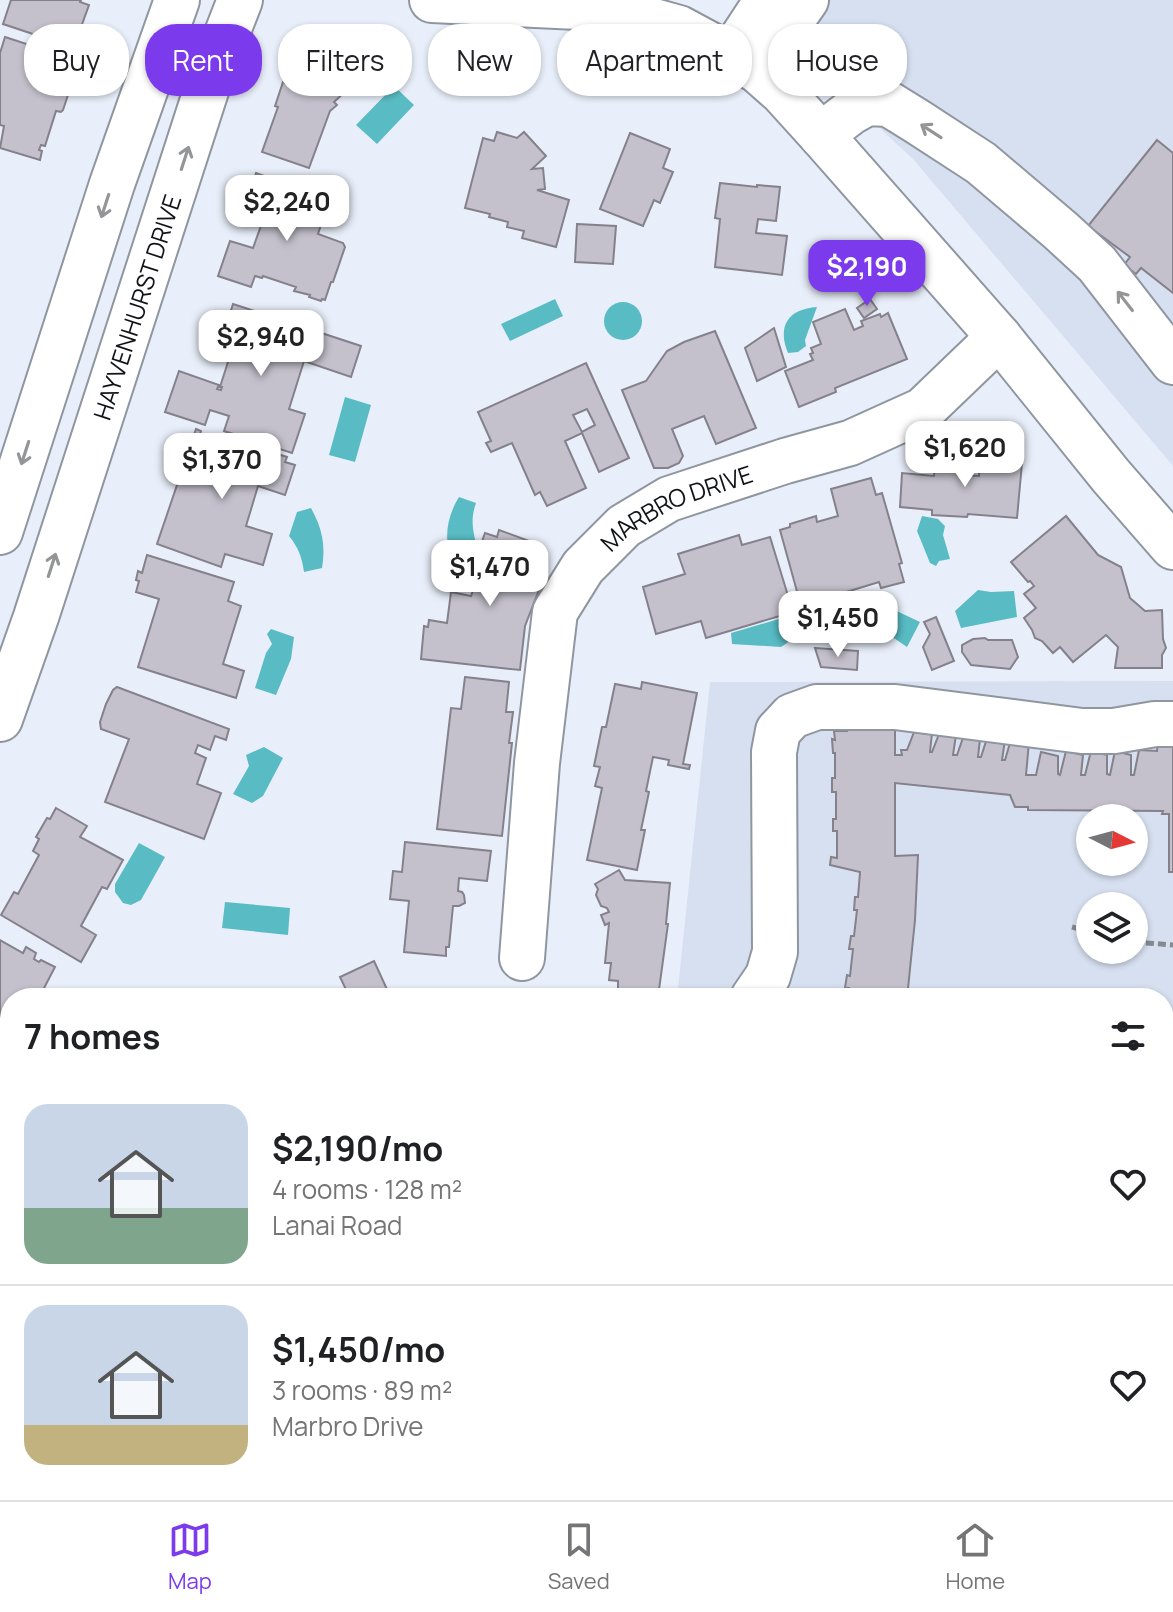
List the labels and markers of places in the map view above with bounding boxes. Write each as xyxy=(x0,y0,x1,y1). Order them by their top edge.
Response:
pin: $2,240 xyxy=(222,175,352,243)
pin: $2,190 xyxy=(802,240,932,308)
pin: $2,940 xyxy=(196,310,326,378)
pin: $1,620 xyxy=(900,421,1030,489)
pin: $1,370 xyxy=(157,433,287,501)
pin: $1,470 xyxy=(425,540,555,608)
pin: $1,450 xyxy=(773,591,903,659)

